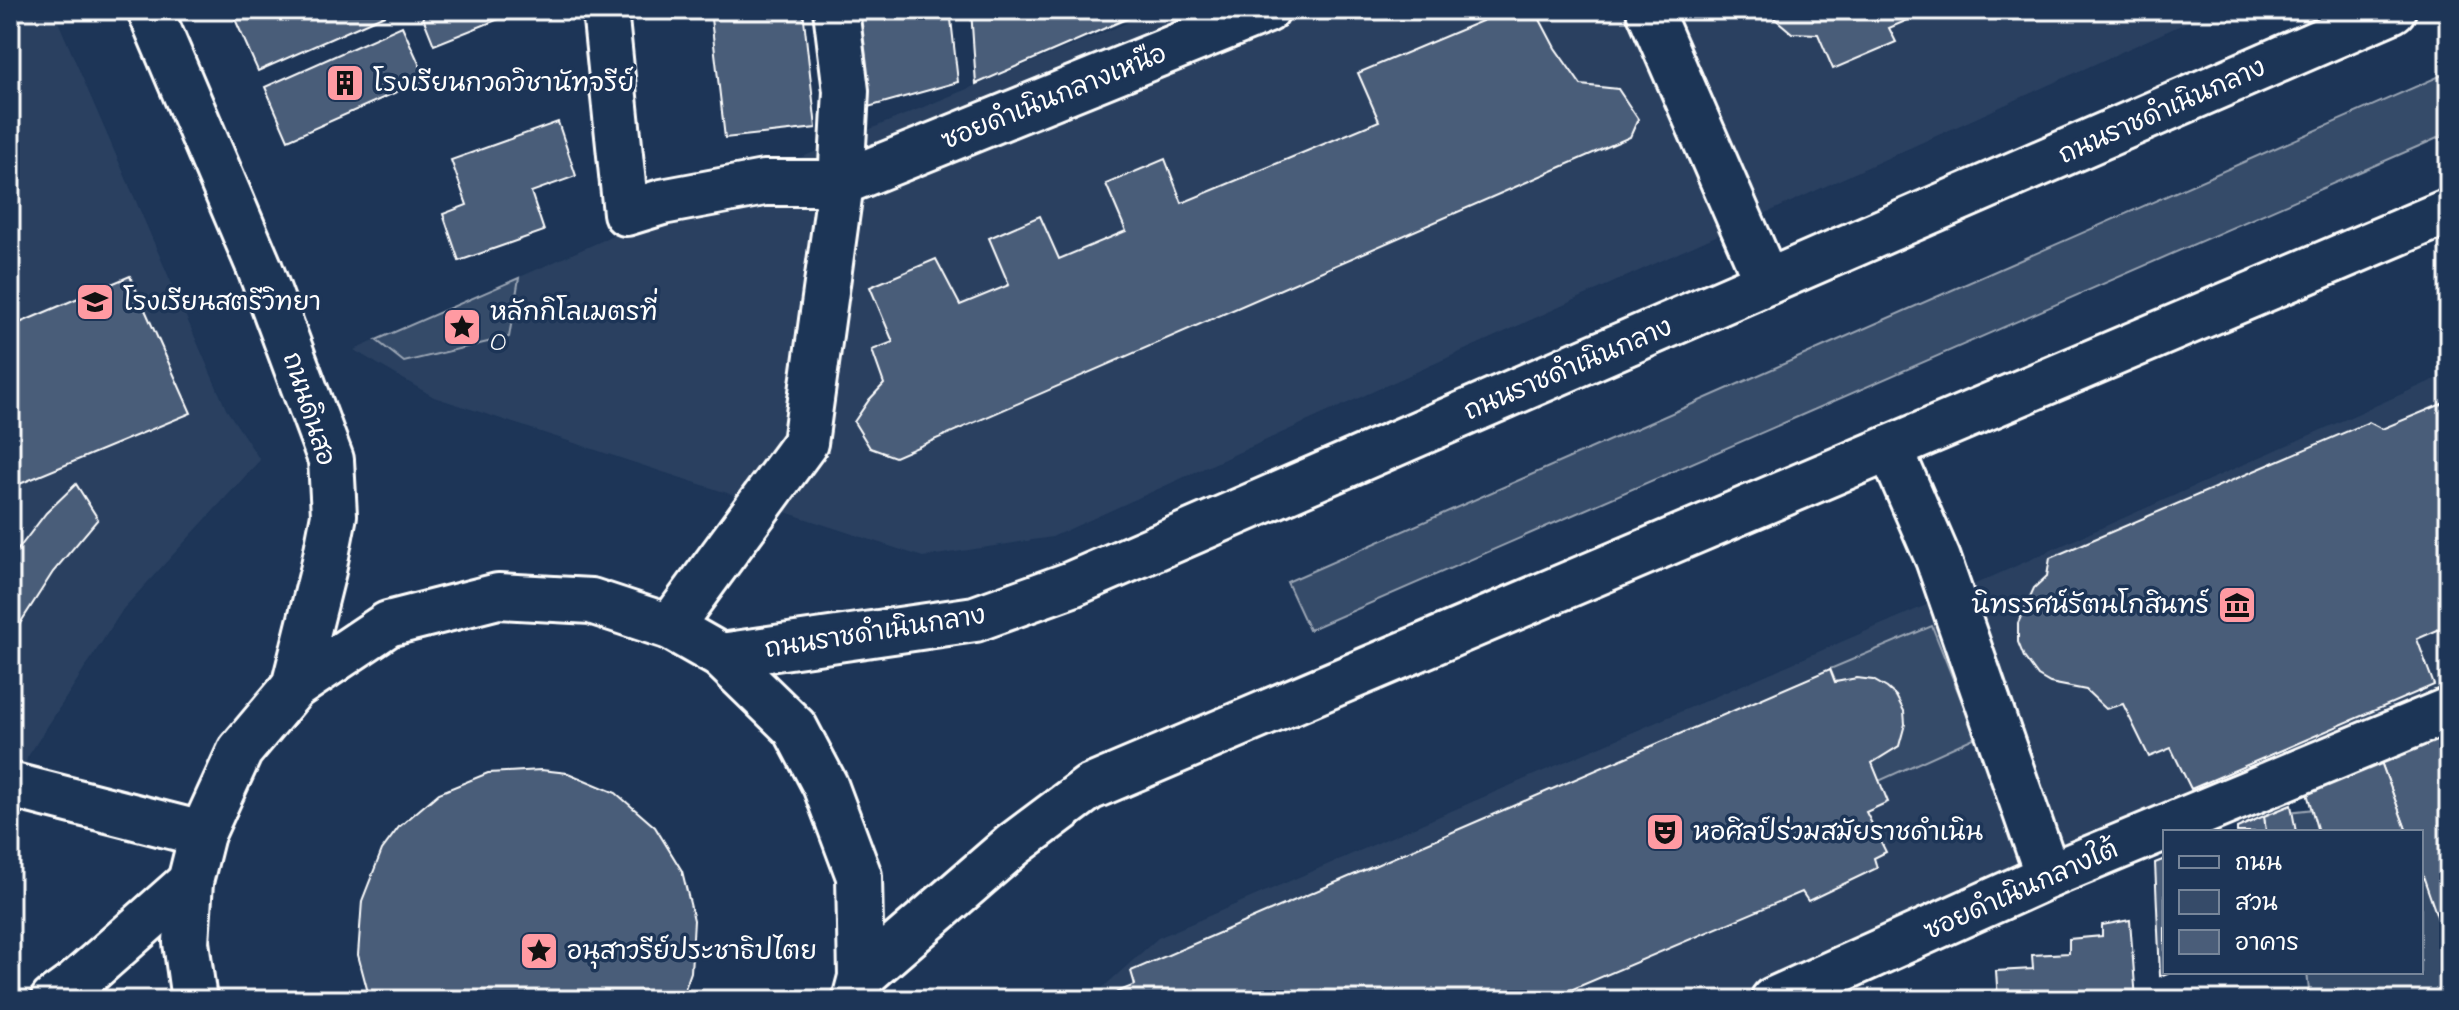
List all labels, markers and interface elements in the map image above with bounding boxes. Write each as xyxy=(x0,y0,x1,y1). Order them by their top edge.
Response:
street label: ซอยดำเนินกลางเหนือ xyxy=(936,35,1172,159)
street label: ถนนราชดำเนินกลาง xyxy=(2053,49,2271,173)
building icon: โรงเรียนกวดวิชานัทจรีย์ xyxy=(324,62,366,104)
place label: โรงเรียนกวดวิชานัทจรีย์ xyxy=(373,65,634,101)
school or university icon: โรงเรียนสตรีวิทยา xyxy=(74,281,116,323)
place label: โรงเรียนสตรีวิทยา xyxy=(123,284,321,320)
place label: หลักกิโลเมตรที่ 0 xyxy=(490,287,658,360)
place icon: หลักกิโลเมตรที่ 0 xyxy=(441,306,483,348)
street label: ถนนราชดำเนินกลาง xyxy=(1458,309,1678,429)
street label: ถนนดินสอ xyxy=(274,348,344,470)
museum icon: นิทรรศน์รัตนโกสินทร์ xyxy=(2216,584,2258,626)
place label: นิทรรศน์รัตนโกสินทร์ xyxy=(1971,587,2209,623)
street label: ถนนราชดำเนินกลาง xyxy=(762,597,988,667)
theatre icon: หอศิลป์ร่วมสมัยราชดำเนิน xyxy=(1644,811,1686,853)
place label: หอศิลป์ร่วมสมัยราชดำเนิน xyxy=(1693,814,1984,850)
legend xyxy=(2163,830,2423,974)
street label: ซอยดำเนินกลางใต้ xyxy=(1918,831,2124,949)
text: ถนน xyxy=(2235,846,2282,880)
text: สวน xyxy=(2235,886,2278,920)
text: อาคาร xyxy=(2235,926,2299,960)
place icon: อนุสาวรีย์ประชาธิปไตย xyxy=(518,930,560,972)
place label: อนุสาวรีย์ประชาธิปไตย xyxy=(567,933,817,969)

